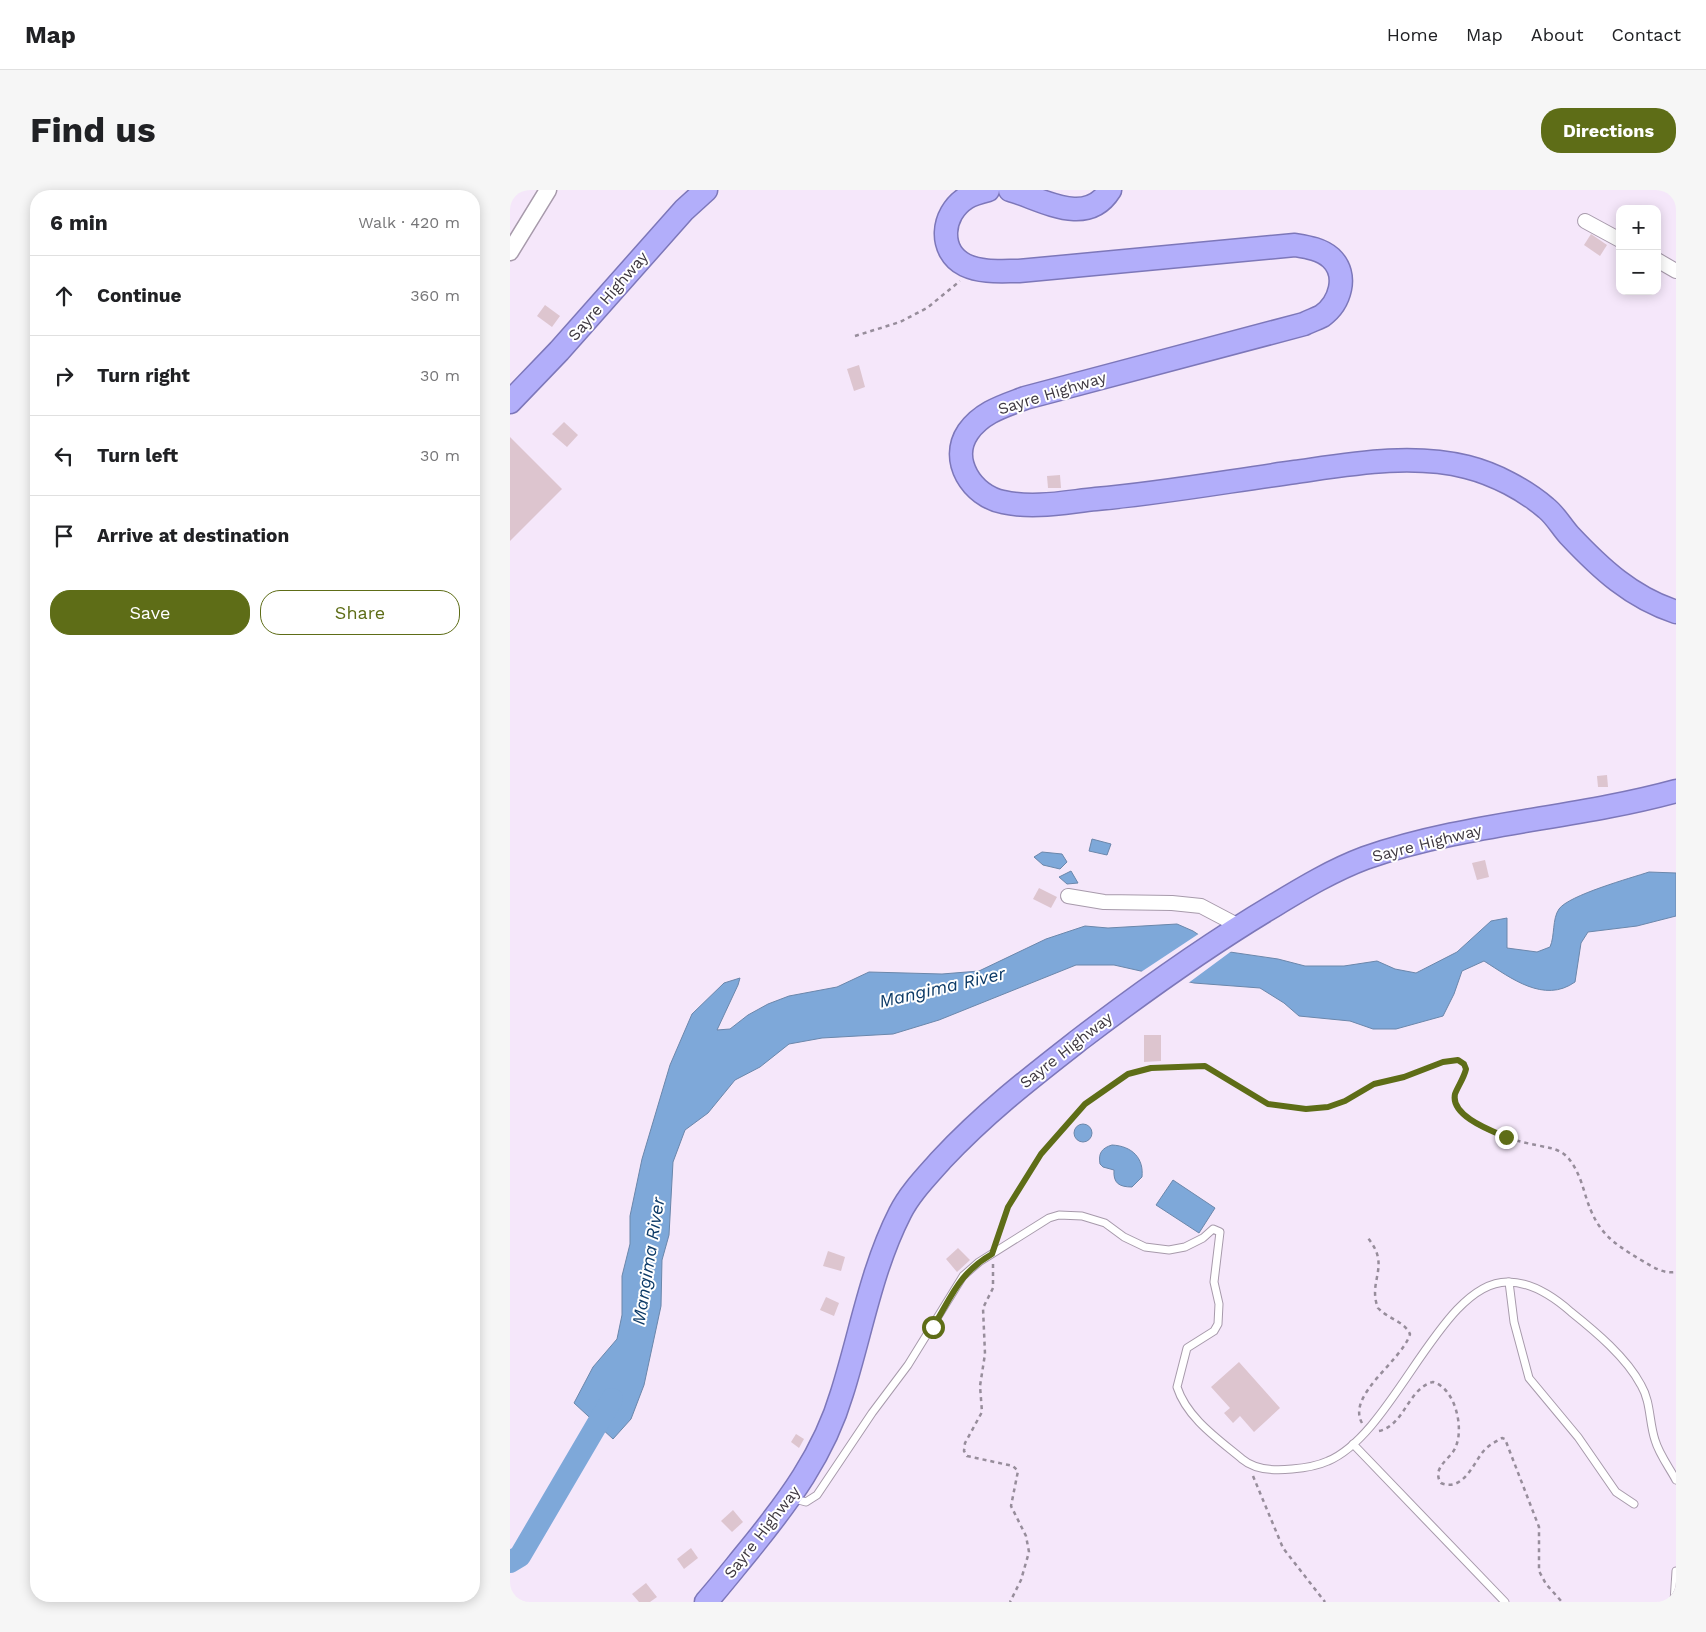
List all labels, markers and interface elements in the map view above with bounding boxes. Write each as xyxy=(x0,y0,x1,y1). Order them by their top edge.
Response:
text: Map xyxy=(25,21,76,49)
text: Home xyxy=(1387,24,1438,45)
text: Map xyxy=(1466,24,1503,45)
text: About xyxy=(1531,24,1583,45)
text: Contact xyxy=(1611,24,1681,45)
button: Directions xyxy=(1541,108,1676,153)
text: Find us xyxy=(30,109,156,151)
map controls xyxy=(1616,205,1661,295)
button: + xyxy=(1616,205,1661,250)
text: 6 min xyxy=(50,210,108,235)
text: Walk · 420 m xyxy=(358,213,460,232)
street label: Sayre Highway xyxy=(564,247,652,345)
button: − xyxy=(1616,250,1661,295)
icon: ahead xyxy=(50,282,78,310)
text: Continue xyxy=(97,284,181,307)
text: 360 m xyxy=(410,286,460,305)
icon: right xyxy=(50,362,78,390)
text: Turn right xyxy=(97,364,190,387)
text: 30 m xyxy=(420,366,460,385)
street label: Sayre Highway xyxy=(996,367,1109,418)
icon: left xyxy=(50,442,78,470)
text: Turn left xyxy=(97,444,178,467)
text: 30 m xyxy=(420,446,460,465)
icon: arrive xyxy=(50,522,78,550)
text: Arrive at destination xyxy=(97,524,289,547)
button: Save xyxy=(50,590,250,635)
button: Share xyxy=(260,590,460,635)
street label: Sayre Highway xyxy=(1370,820,1484,866)
water label: Mangima River xyxy=(877,962,1008,1012)
street label: Sayre Highway xyxy=(1016,1008,1117,1092)
route end xyxy=(1495,1126,1518,1149)
water label: Mangima River xyxy=(628,1195,669,1326)
route start xyxy=(922,1316,945,1339)
street label: Sayre Highway xyxy=(720,1481,804,1582)

